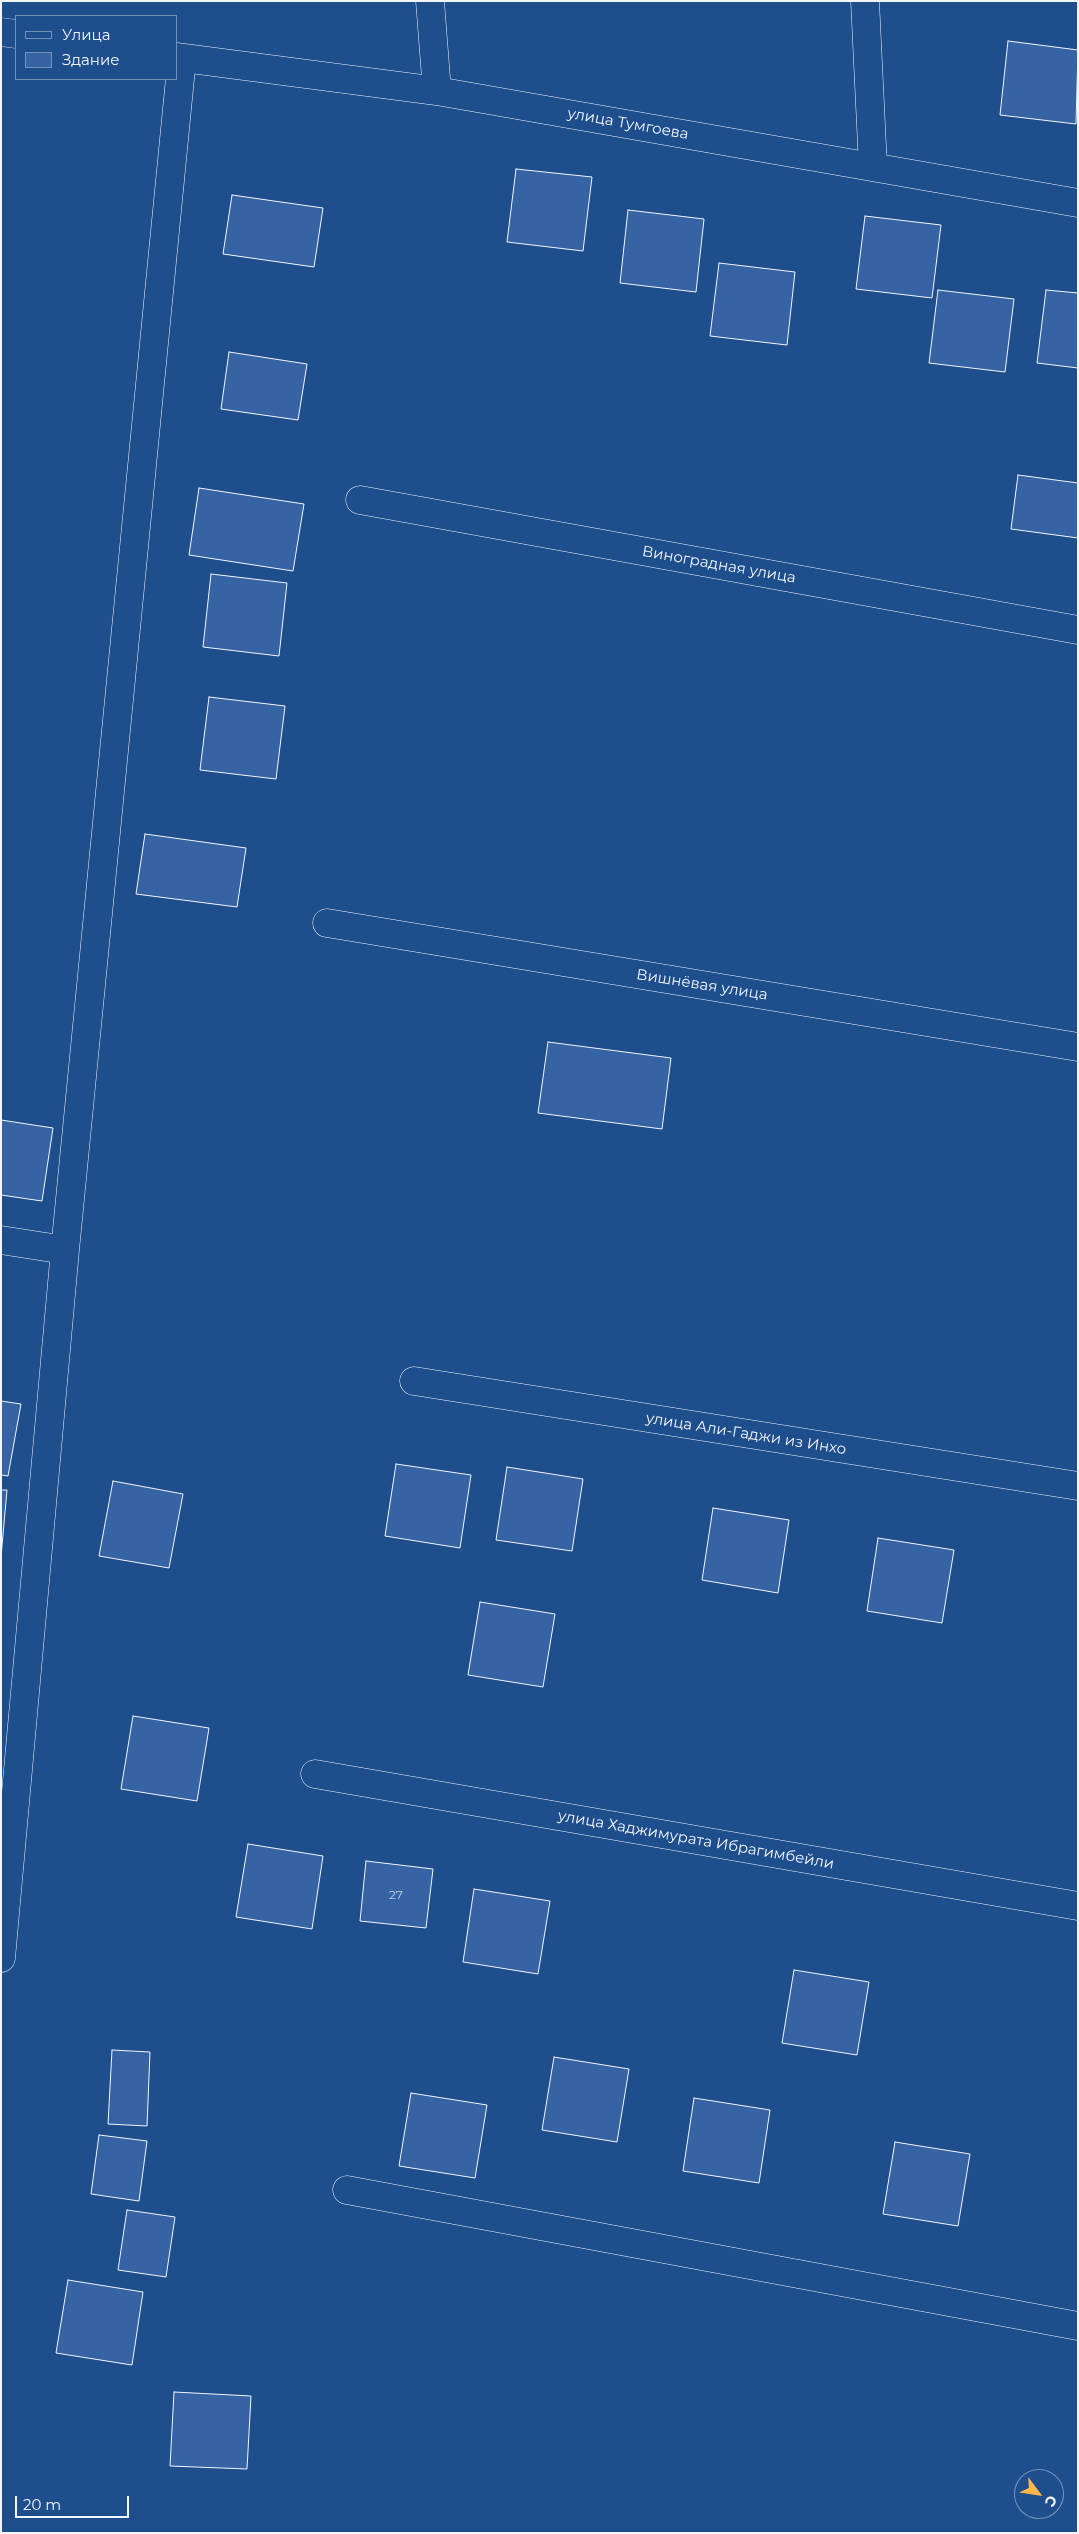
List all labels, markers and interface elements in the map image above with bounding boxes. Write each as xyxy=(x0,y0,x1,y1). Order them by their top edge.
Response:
legend xyxy=(15,15,178,80)
text: Улица xyxy=(62,25,110,44)
text: Здание xyxy=(62,50,120,69)
street label: улица Тумгоева xyxy=(566,104,690,144)
street label: Виноградная улица xyxy=(641,543,797,587)
street label: Вишнёвая улица xyxy=(635,966,769,1004)
street label: улица Али-Гаджи из Инхо xyxy=(645,1409,847,1459)
street label: улица Хаджимурата Ибрагимбейли xyxy=(556,1807,836,1873)
house number: 27 xyxy=(389,1888,403,1902)
north arrow xyxy=(1014,2469,1064,2519)
scale bar xyxy=(18,2486,131,2518)
text: С xyxy=(1041,2492,1061,2510)
text: 20 m xyxy=(23,2495,61,2514)

